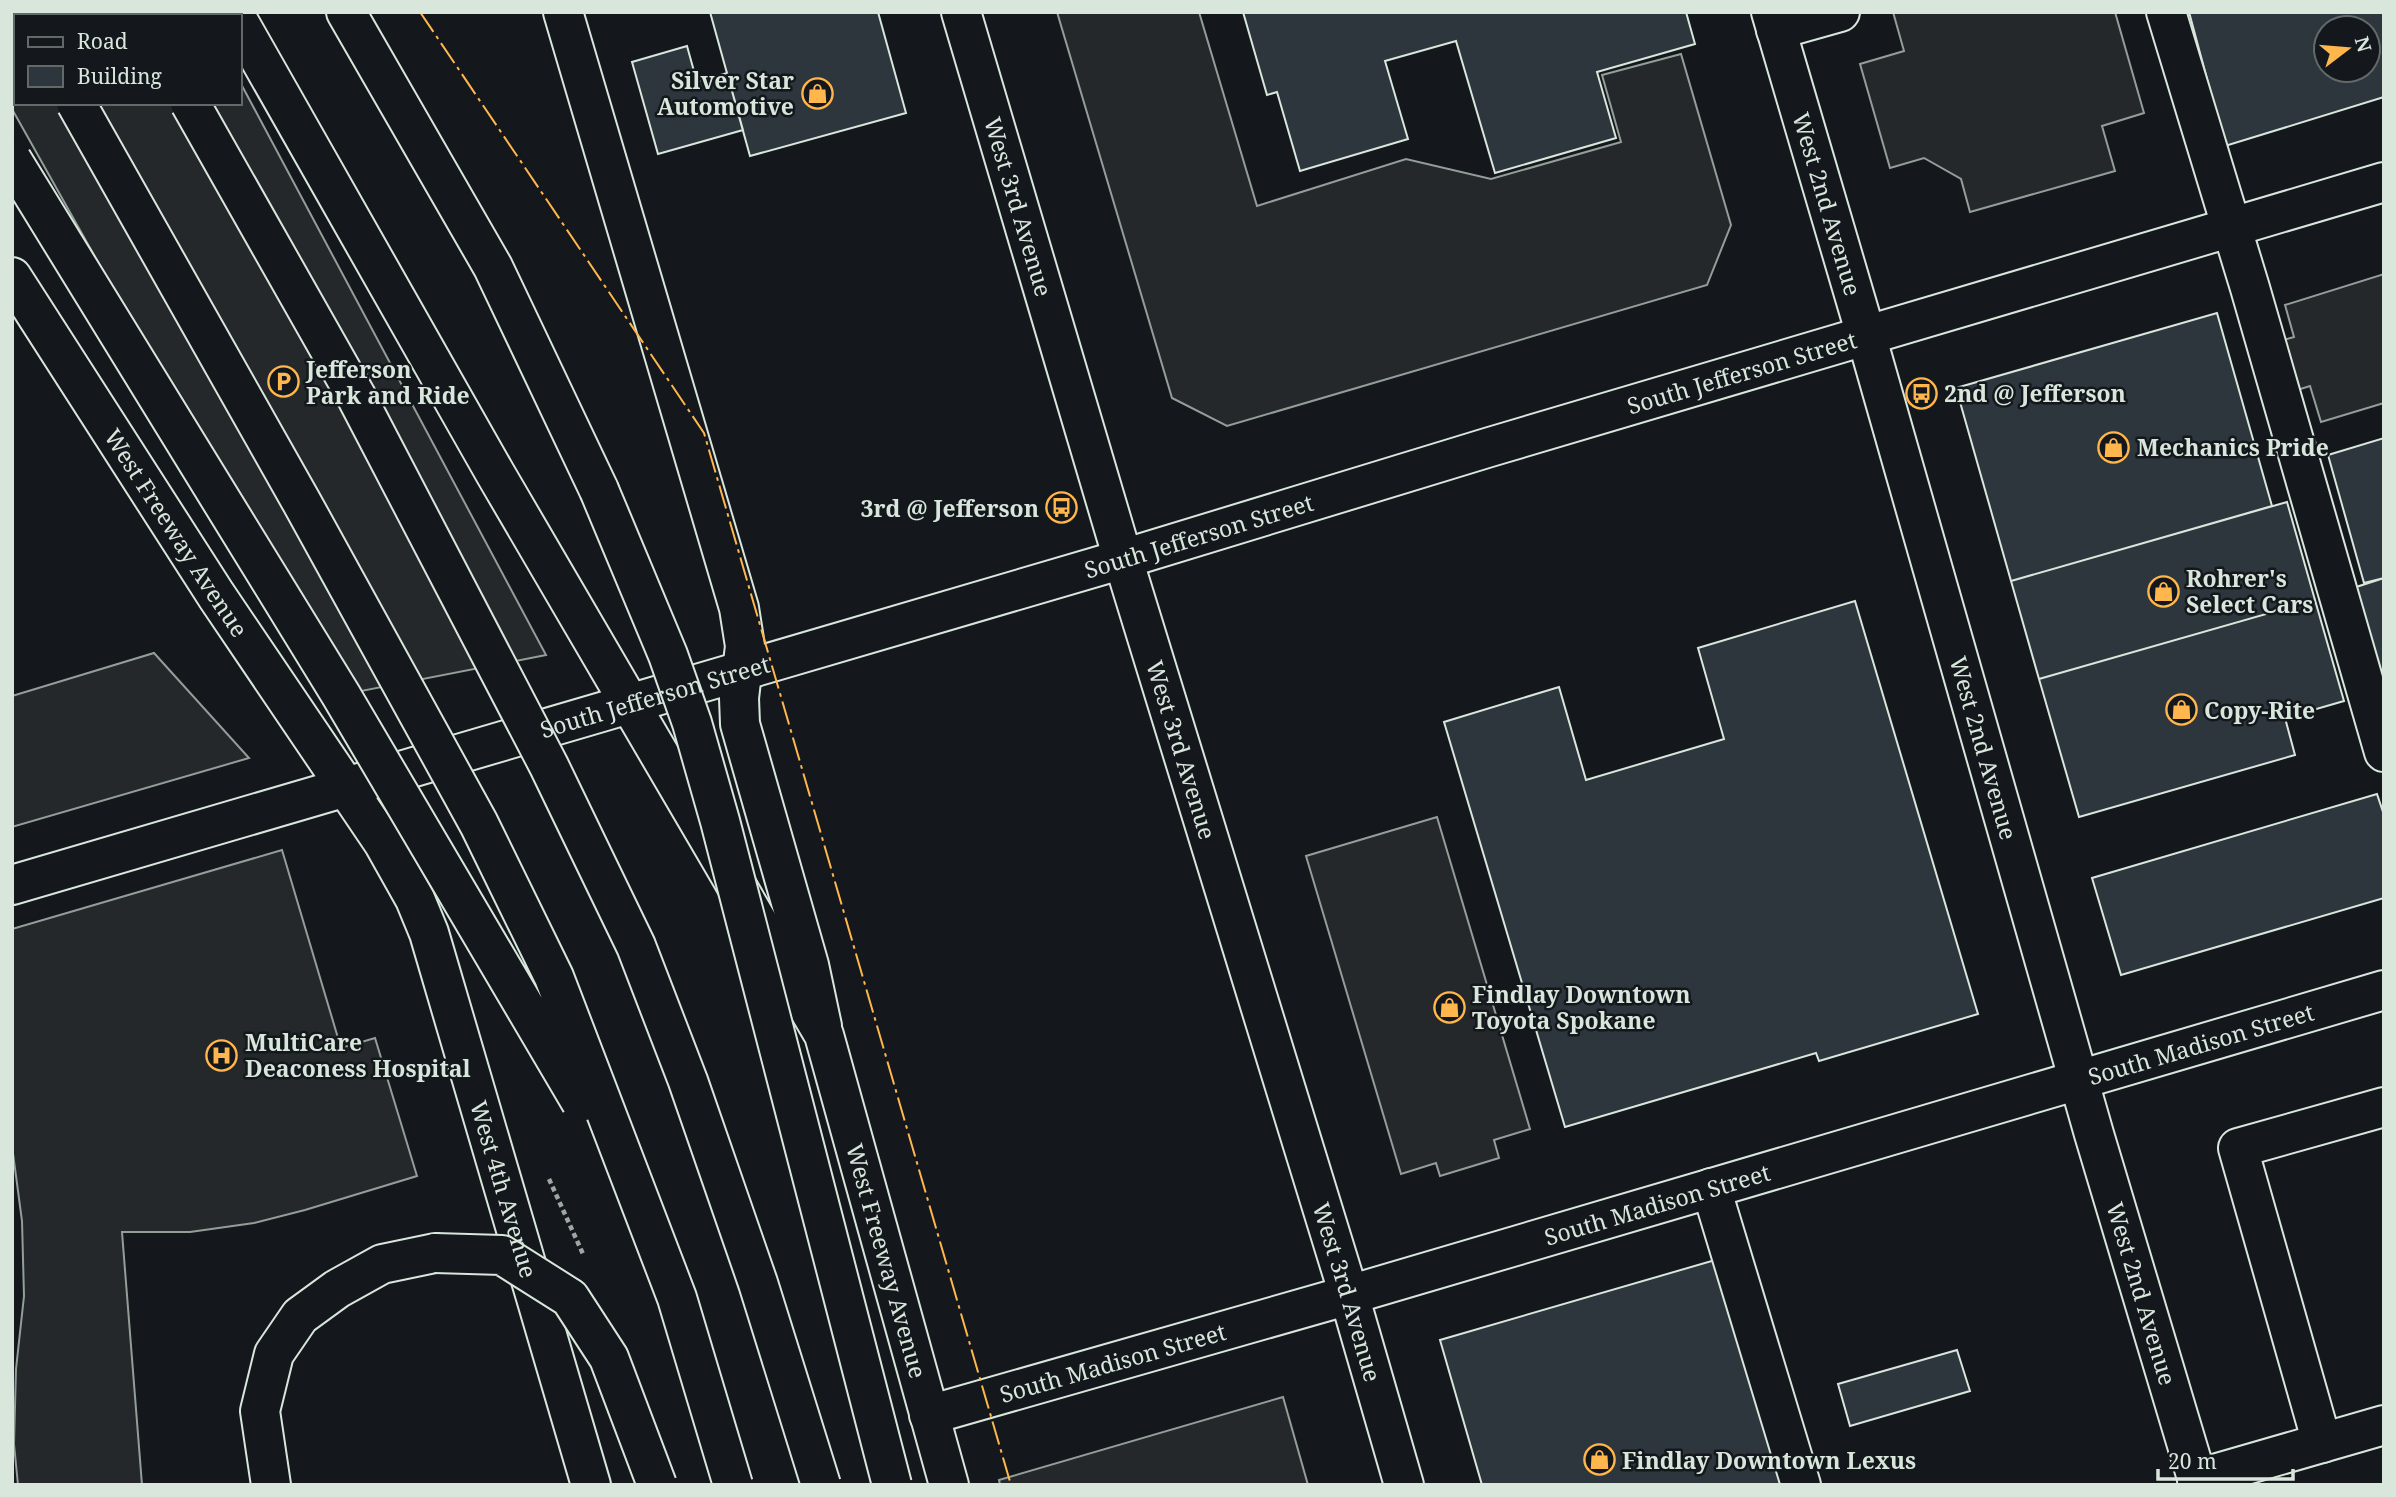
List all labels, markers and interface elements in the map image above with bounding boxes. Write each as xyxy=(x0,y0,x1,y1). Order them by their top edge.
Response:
legend xyxy=(14,14,242,105)
north arrow xyxy=(2312,14,2382,84)
text: Road xyxy=(77,27,128,55)
text: N xyxy=(2349,34,2378,55)
text: Building xyxy=(77,62,162,90)
place label: Silver Star Automotive xyxy=(657,64,794,122)
shop icon: Silver Star Automotive xyxy=(800,76,834,110)
street label: West 2nd Avenue xyxy=(1785,108,1870,299)
street label: West 3rd Avenue xyxy=(977,113,1060,300)
street label: South Jefferson Street xyxy=(1623,323,1860,422)
place label: Jefferson Park and Ride xyxy=(305,353,470,411)
parking icon: Jefferson Park and Ride xyxy=(266,365,300,399)
bus stop icon: 2nd @ Jefferson xyxy=(1904,376,1938,410)
place label: 2nd @ Jefferson xyxy=(1944,377,2126,409)
street label: West Freeway Avenue xyxy=(97,422,256,643)
shop icon: Mechanics Pride xyxy=(2097,430,2131,464)
place label: Mechanics Pride xyxy=(2137,431,2329,463)
street label: South Jefferson Street xyxy=(1080,486,1317,586)
bus stop icon: 3rd @ Jefferson xyxy=(1045,491,1079,525)
place label: 3rd @ Jefferson xyxy=(860,492,1039,524)
place label: Rohrer's Select Cars xyxy=(2186,562,2313,620)
shop icon: Rohrer's Select Cars xyxy=(2146,574,2180,608)
street label: South Jefferson Street xyxy=(536,648,773,745)
street label: West 2nd Avenue xyxy=(1942,652,2025,843)
street label: West 3rd Avenue xyxy=(1139,656,1224,843)
shop icon: Copy-Rite xyxy=(2164,693,2198,727)
place label: Copy-Rite xyxy=(2204,694,2315,726)
place label: Findlay Downtown Toyota Spokane xyxy=(1472,978,1691,1036)
shop icon: Findlay Downtown Toyota Spokane xyxy=(1432,990,1466,1024)
street label: South Madison Street xyxy=(2084,996,2318,1092)
place label: MultiCare Deaconess Hospital xyxy=(245,1026,471,1084)
hospital icon: MultiCare Deaconess Hospital xyxy=(205,1038,239,1072)
street label: West 4th Avenue xyxy=(463,1097,545,1282)
street label: West Freeway Avenue xyxy=(839,1140,935,1382)
street label: South Madison Street xyxy=(1540,1156,1774,1253)
street label: West 3rd Avenue xyxy=(1305,1198,1389,1385)
street label: West 2nd Avenue xyxy=(2099,1198,2184,1389)
street label: South Madison Street xyxy=(996,1315,1229,1410)
scale bar xyxy=(2158,1438,2293,1482)
shop icon: Findlay Downtown Lexus xyxy=(1582,1443,1616,1477)
place label: Findlay Downtown Lexus xyxy=(1622,1444,1916,1476)
text: 20 m xyxy=(2168,1447,2217,1475)

